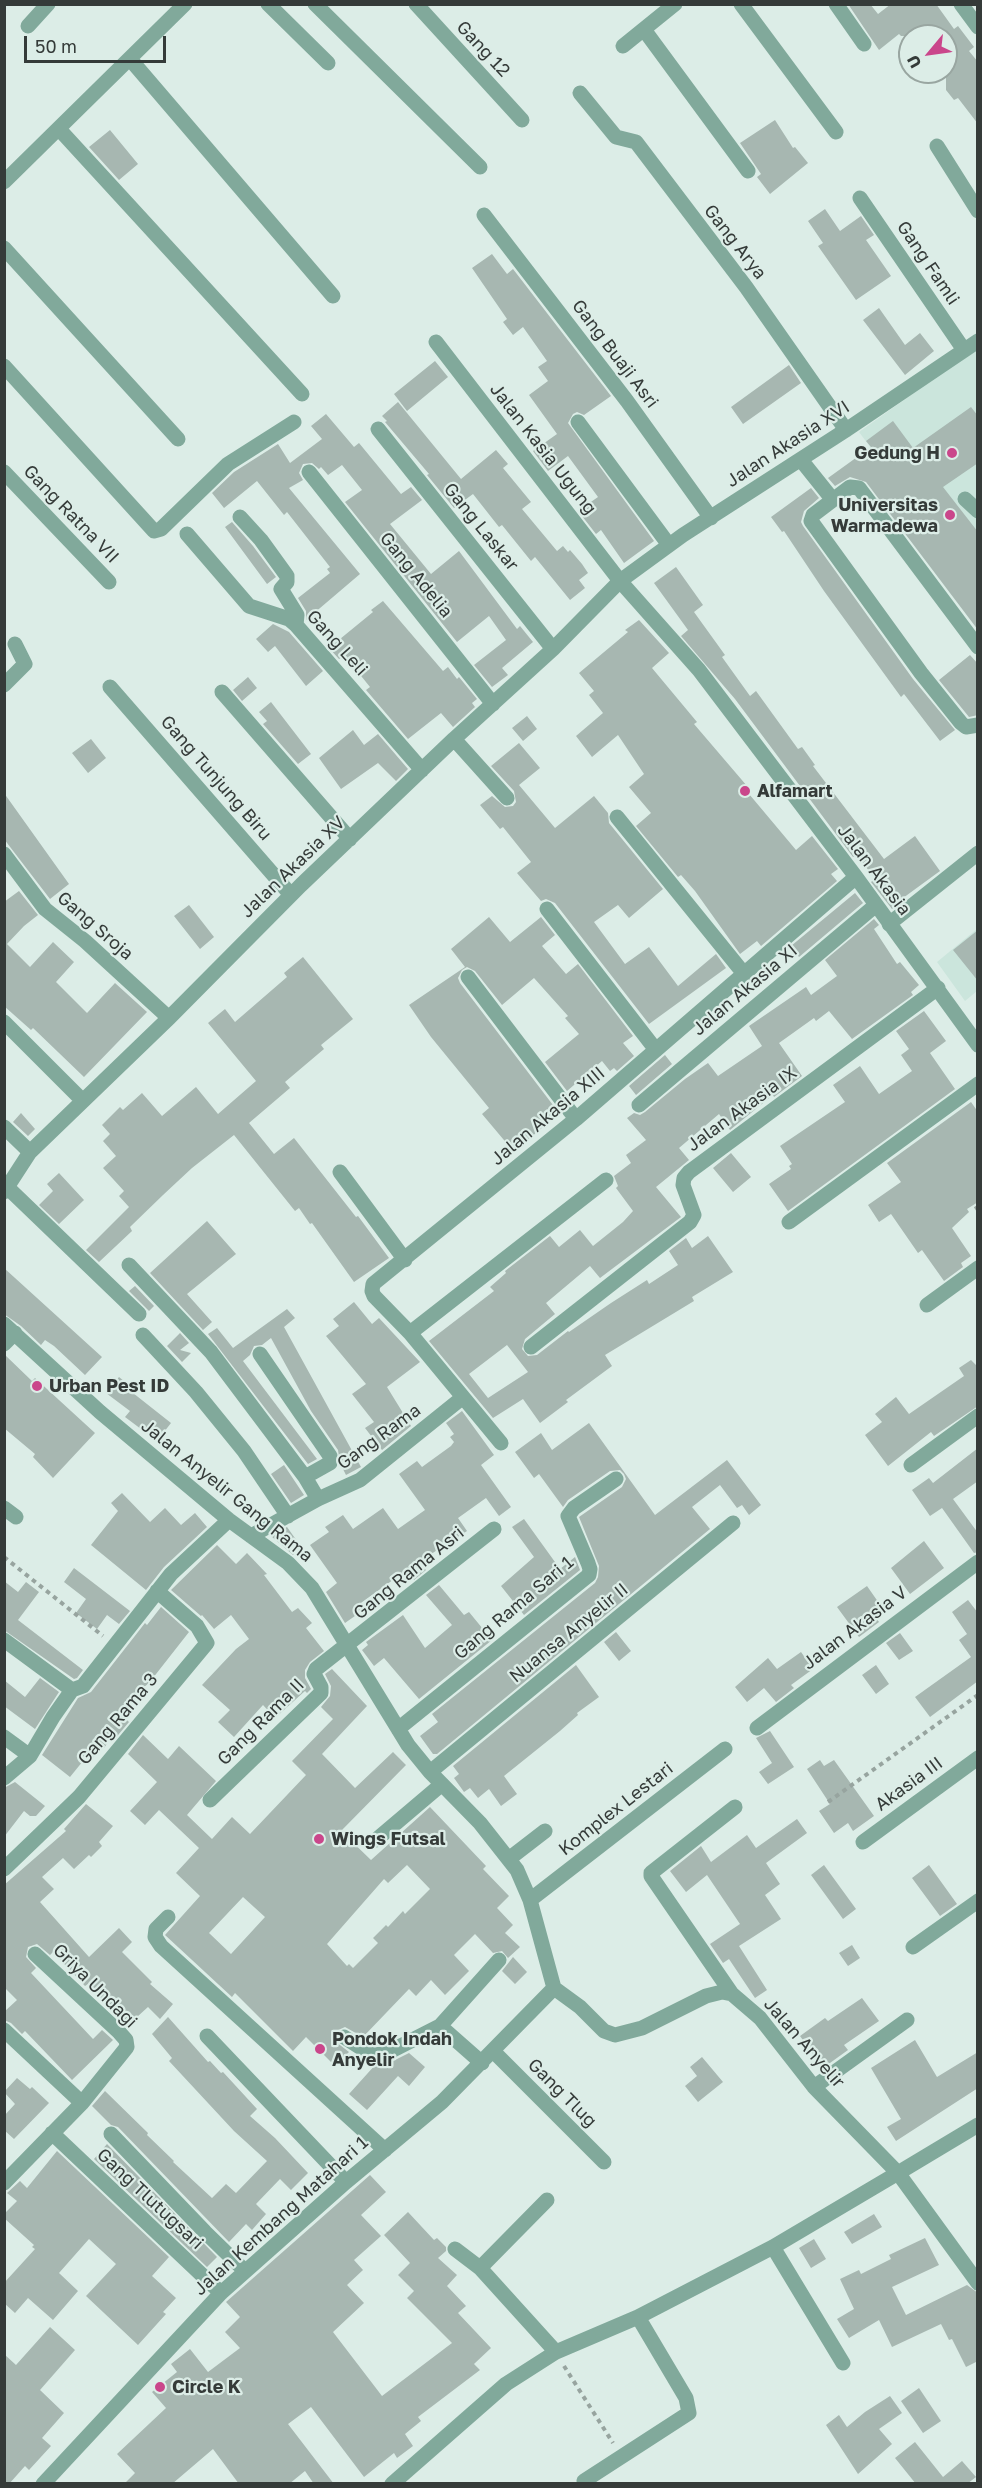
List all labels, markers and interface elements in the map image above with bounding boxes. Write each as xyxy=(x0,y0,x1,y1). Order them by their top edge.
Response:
street label: Gang 12 xyxy=(452,17,514,81)
scale bar xyxy=(27,24,170,62)
north arrow xyxy=(898,24,958,84)
text: 50 m xyxy=(35,35,77,57)
text: U xyxy=(902,52,926,72)
street label: Gang Arya xyxy=(699,200,771,284)
street label: Gang Famli xyxy=(892,217,964,309)
street label: Gang Buaji Asri xyxy=(567,296,663,412)
street label: Jalan Kasia Ugung xyxy=(485,379,601,519)
street label: Jalan Akasia XVI xyxy=(722,396,854,492)
place label: Gedung H xyxy=(854,442,940,464)
marker: Gedung H xyxy=(945,446,959,460)
street label: Gang Ratna VII xyxy=(19,461,123,567)
street label: Gang Laskar xyxy=(439,479,523,575)
place label: Universitas Warmadewa xyxy=(831,494,938,536)
marker: Universitas Warmadewa xyxy=(943,508,957,522)
street label: Gang Adelia xyxy=(375,528,457,622)
street label: Gang Leli xyxy=(302,606,372,680)
street label: Gang Tunjung Biru xyxy=(156,711,276,845)
place label: Alfamart xyxy=(757,780,833,802)
marker: Alfamart xyxy=(738,784,752,798)
street label: Jalan Akasia XV xyxy=(236,812,350,922)
street label: Jalan Akasia xyxy=(833,820,915,920)
street label: Gang Sroja xyxy=(53,887,137,965)
street label: Jalan Akasia XI xyxy=(688,940,802,1040)
street label: Jalan Akasia XIII xyxy=(487,1062,609,1170)
street label: Jalan Akasia IX xyxy=(683,1062,801,1156)
place label: Urban Pest ID xyxy=(49,1375,169,1397)
marker: Urban Pest ID xyxy=(30,1379,44,1393)
street label: Gang Rama xyxy=(333,1400,425,1474)
street label: Jalan Anyelir Gang Rama xyxy=(137,1415,317,1567)
street label: Gang Rama Asri xyxy=(349,1522,469,1624)
street label: Gang Rama Sari 1 xyxy=(450,1552,578,1664)
street label: Nuansa Anyelir II xyxy=(505,1579,633,1687)
street label: Jalan Akasia V xyxy=(799,1582,911,1674)
street label: Gang Rama 3 xyxy=(73,1669,163,1769)
street label: Gang Rama II xyxy=(213,1674,309,1770)
street label: Akasia III xyxy=(871,1752,947,1816)
street label: Komplex Lestari xyxy=(555,1758,677,1860)
place label: Wings Futsal xyxy=(331,1828,446,1850)
marker: Wings Futsal xyxy=(312,1832,326,1846)
street label: Griya Undagi xyxy=(48,1939,142,2033)
street label: Jalan Anyelir xyxy=(759,1994,849,2092)
place label: Pondok Indah Anyelir xyxy=(332,2028,452,2070)
marker: Pondok Indah Anyelir xyxy=(313,2042,327,2056)
street label: Gang Tlug xyxy=(523,2054,601,2132)
street label: Jalan Kembang Matahari 1 xyxy=(189,2132,373,2300)
street label: Gang Tlutugsari xyxy=(92,2144,208,2254)
place label: Circle K xyxy=(172,2376,241,2398)
marker: Circle K xyxy=(153,2380,167,2394)

